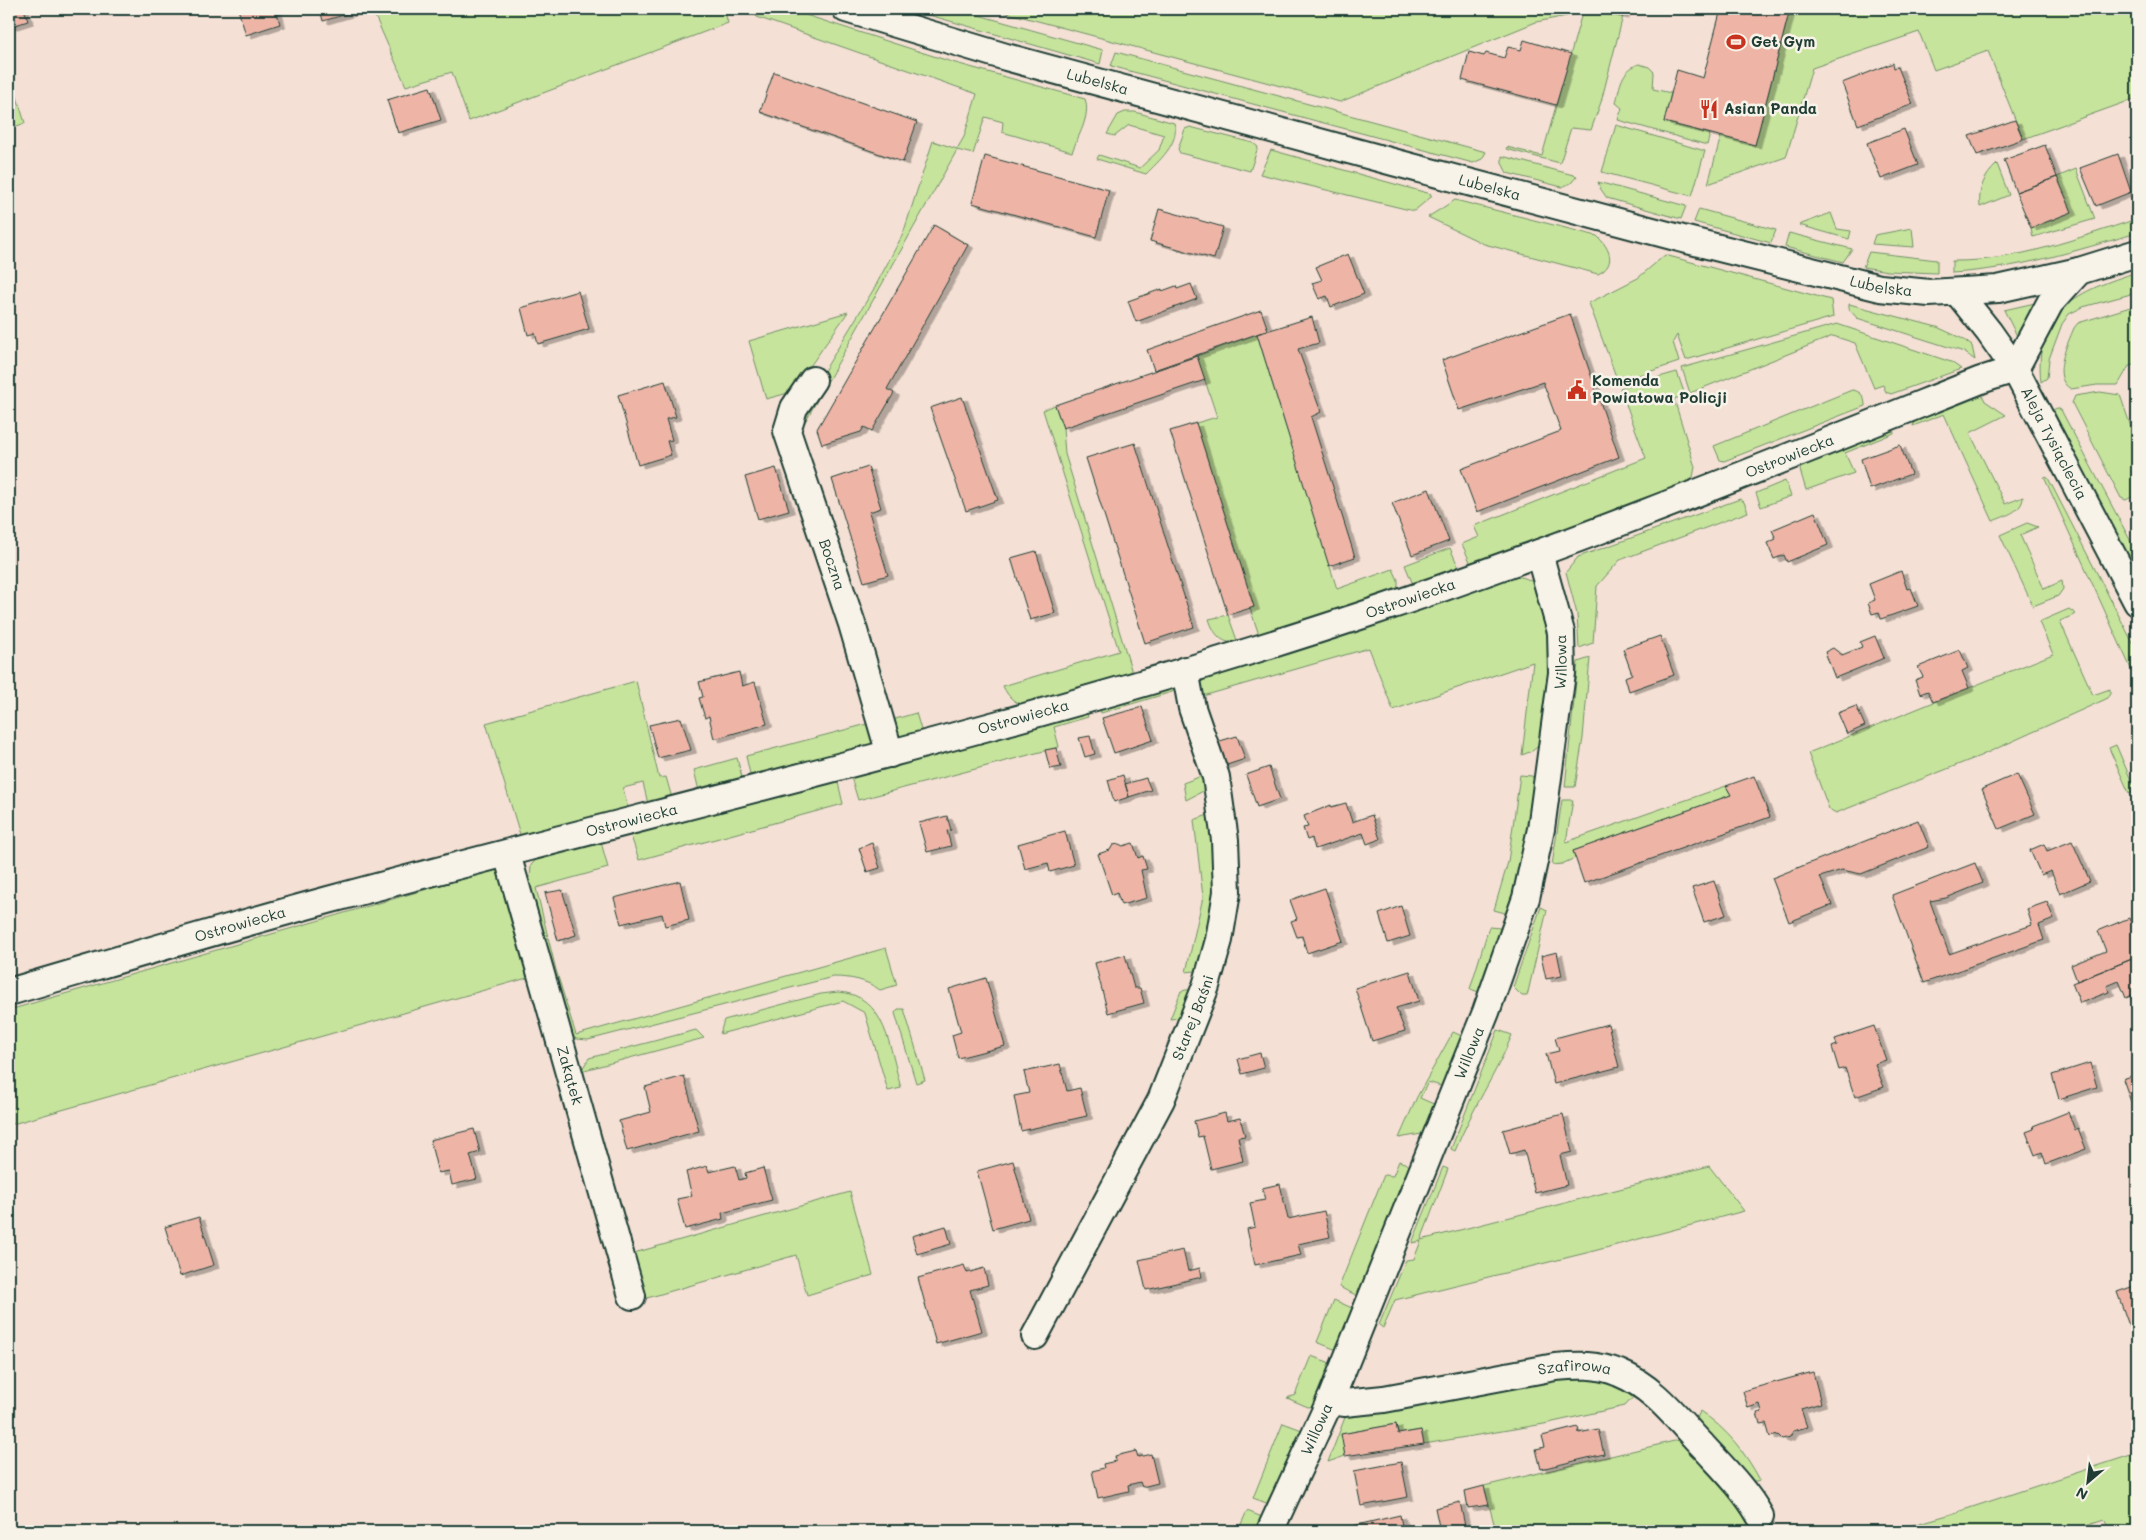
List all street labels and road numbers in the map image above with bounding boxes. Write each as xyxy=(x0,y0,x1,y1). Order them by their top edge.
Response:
street label: Lubelska xyxy=(1065,63,1131,99)
street label: Lubelska xyxy=(1457,169,1523,204)
street label: Lubelska xyxy=(1848,270,1914,300)
street label: Aleja Tysiąclecia xyxy=(2017,383,2093,503)
street label: Ostrowiecka xyxy=(1742,429,1837,482)
street label: Boczna xyxy=(815,536,851,593)
street label: Ostrowiecka xyxy=(1363,573,1458,622)
street label: Willowa xyxy=(1549,634,1571,691)
street label: Ostrowiecka xyxy=(975,694,1071,738)
street label: Ostrowiecka xyxy=(584,798,679,841)
street label: Ostrowiecka xyxy=(192,901,288,946)
street label: Starej Baśni xyxy=(1167,973,1218,1063)
street label: Willowa xyxy=(1449,1023,1488,1082)
street label: Zakątek xyxy=(553,1043,588,1107)
street label: Szafirowa xyxy=(1536,1355,1614,1379)
street label: Willowa xyxy=(1295,1400,1337,1458)

